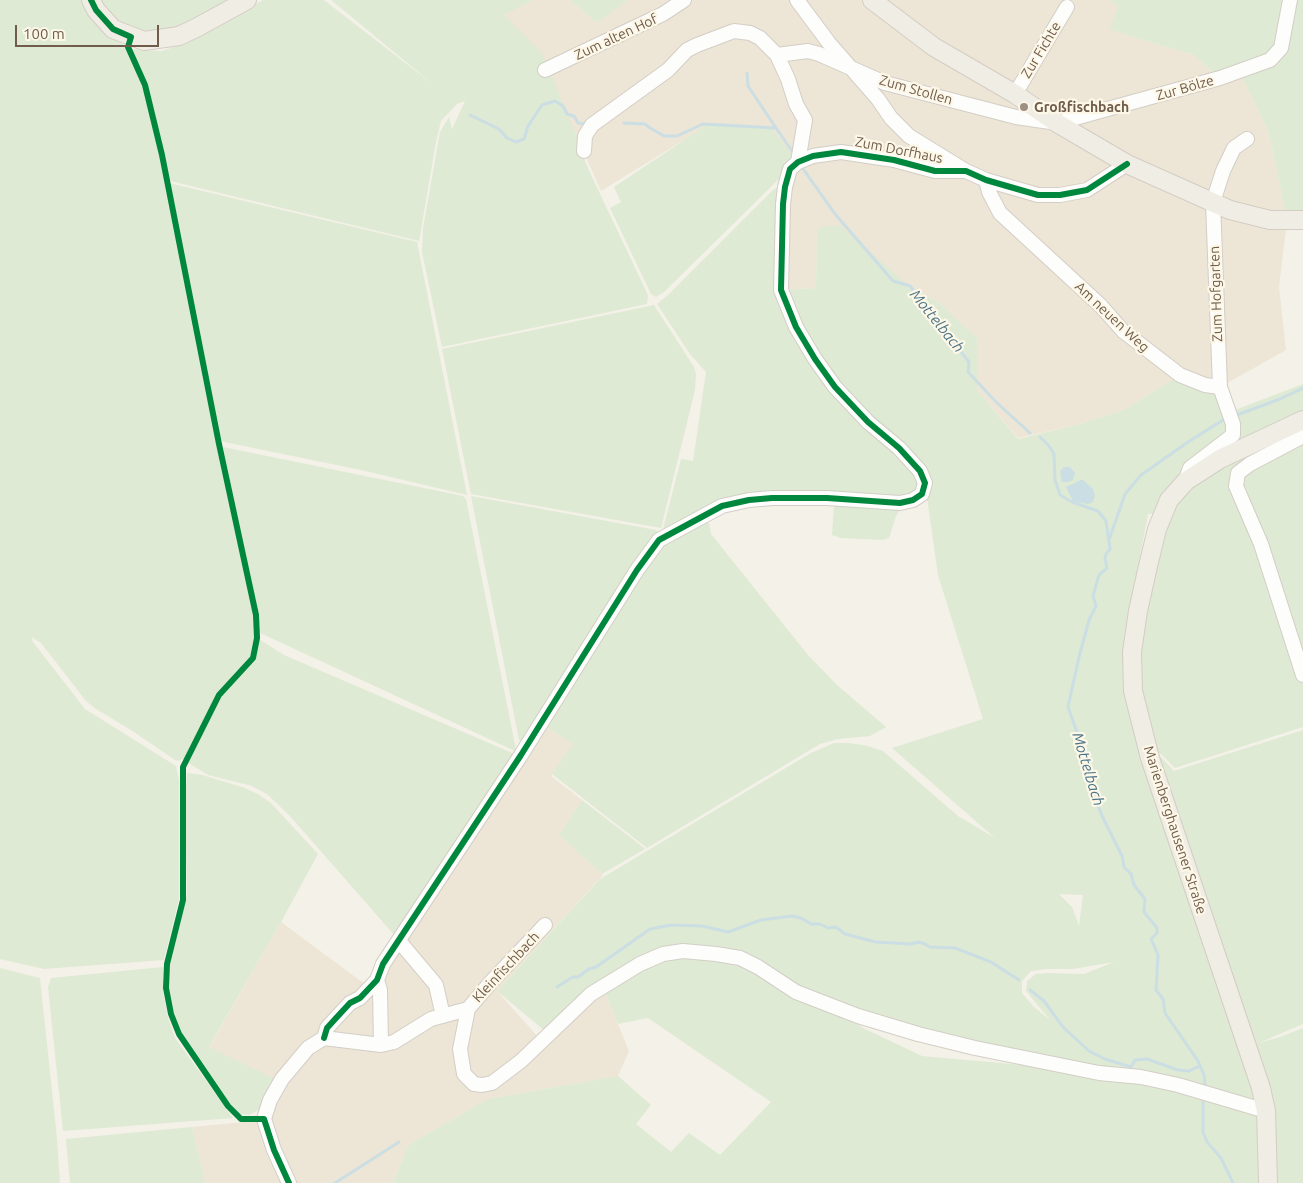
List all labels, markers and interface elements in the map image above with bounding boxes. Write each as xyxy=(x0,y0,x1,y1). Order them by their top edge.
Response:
street label: Zum alten Hof xyxy=(572,10,660,64)
scale bar xyxy=(18,15,161,47)
street label: Zur Fichte xyxy=(1018,19,1064,81)
text: 100 m xyxy=(23,25,65,42)
street label: Zum Stollen xyxy=(878,72,954,108)
street label: Zur Bölze xyxy=(1154,72,1216,104)
place label: Großfischbach xyxy=(1034,99,1129,115)
marker: Großfischbach xyxy=(1018,101,1030,113)
street label: Zum Dorfhaus xyxy=(854,133,944,167)
street label: Zum Hofgarten xyxy=(1206,246,1226,342)
street label: Am neuen Weg xyxy=(1071,278,1153,356)
water label: Mottelbach xyxy=(906,286,968,356)
water label: Mottelbach xyxy=(1068,730,1108,808)
street label: Marienberghausener Straße xyxy=(1140,744,1210,916)
street label: Kleinfischbach xyxy=(469,928,543,1006)

